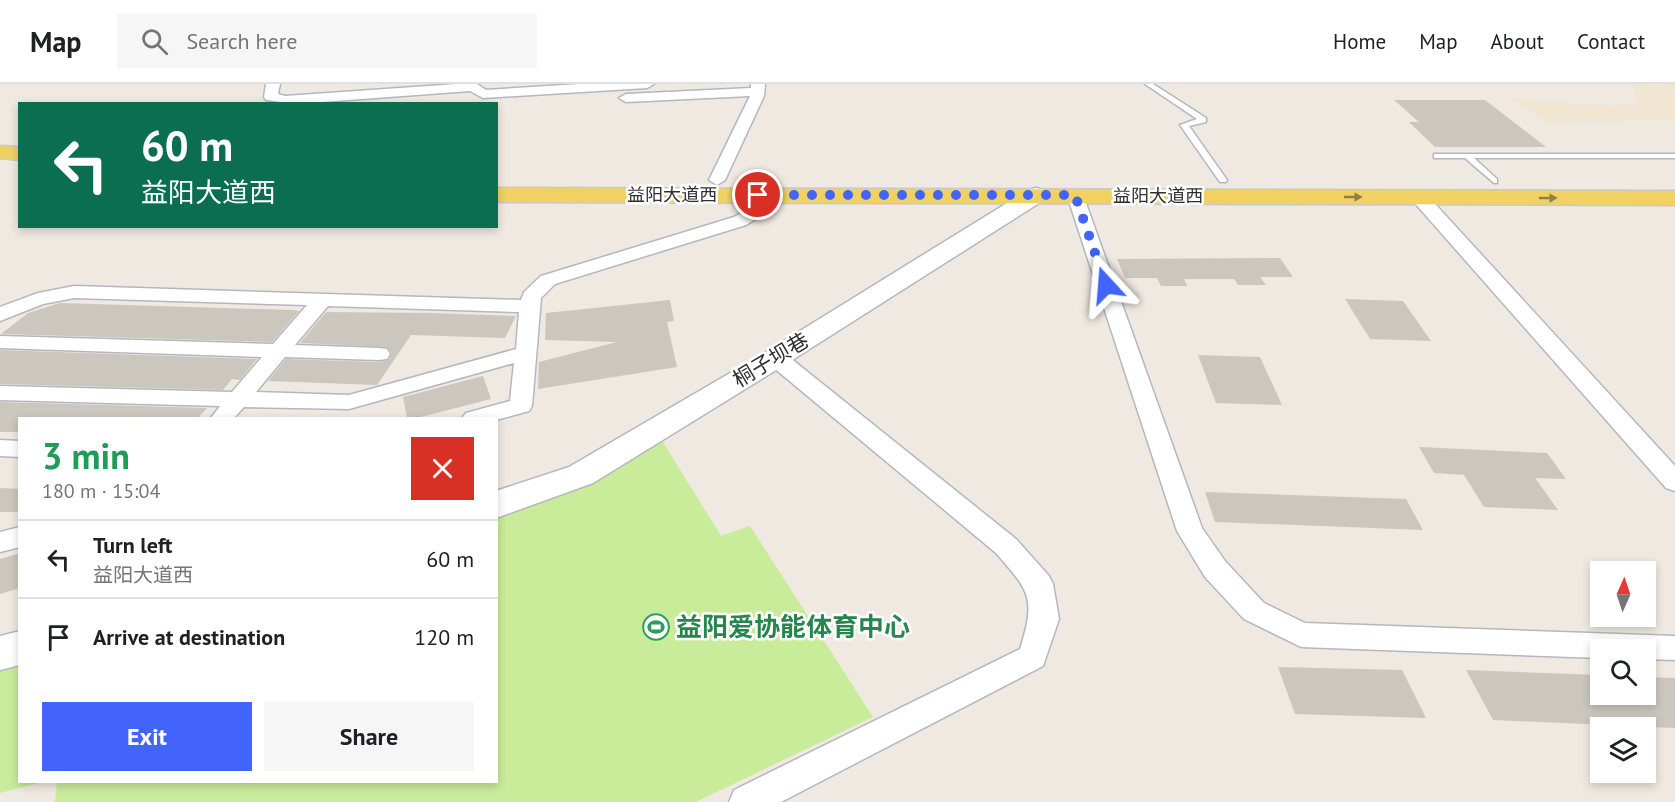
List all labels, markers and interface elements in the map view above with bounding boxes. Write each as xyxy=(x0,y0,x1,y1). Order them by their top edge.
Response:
search box xyxy=(117,14,537,68)
text: Map xyxy=(30,23,81,60)
icon: search xyxy=(138,25,171,58)
text: Search here xyxy=(186,27,297,55)
text: Home xyxy=(1333,28,1386,55)
text: Map xyxy=(1419,28,1458,55)
text: About xyxy=(1491,28,1544,55)
text: Contact xyxy=(1577,28,1645,55)
text: 60 m xyxy=(141,118,233,173)
icon: left xyxy=(42,126,120,204)
pin xyxy=(732,169,783,220)
text: 益阳大道西 xyxy=(141,175,276,209)
icon: arrive xyxy=(741,178,774,211)
street label: 益阳大道西 xyxy=(627,183,717,206)
street label: 益阳大道西 xyxy=(1113,184,1203,207)
one-way arrow xyxy=(1343,192,1362,201)
one-way arrow xyxy=(1538,193,1557,203)
position arrow xyxy=(1074,253,1138,317)
street label: 桐子坝巷 xyxy=(728,326,814,393)
text: 3 min xyxy=(42,432,130,479)
button: close xyxy=(411,437,474,500)
text: 180 m · 15:04 xyxy=(42,478,160,504)
text: Turn left xyxy=(93,531,173,559)
icon: left xyxy=(42,543,75,576)
text: 60 m xyxy=(426,545,474,573)
north arrow xyxy=(1590,561,1656,627)
map controls xyxy=(1590,561,1656,783)
text: 益阳大道西 xyxy=(93,562,193,588)
place label: 益阳爱协能体育中心 xyxy=(676,610,910,643)
sports icon: 益阳爱协能体育中心 xyxy=(641,612,671,642)
icon: arrive xyxy=(42,621,75,654)
text: Arrive at destination xyxy=(93,623,285,651)
text: 120 m xyxy=(414,623,474,651)
button: search xyxy=(1590,639,1656,705)
button: Exit xyxy=(42,702,252,771)
button: Share xyxy=(264,702,474,771)
button: layers xyxy=(1590,717,1656,783)

